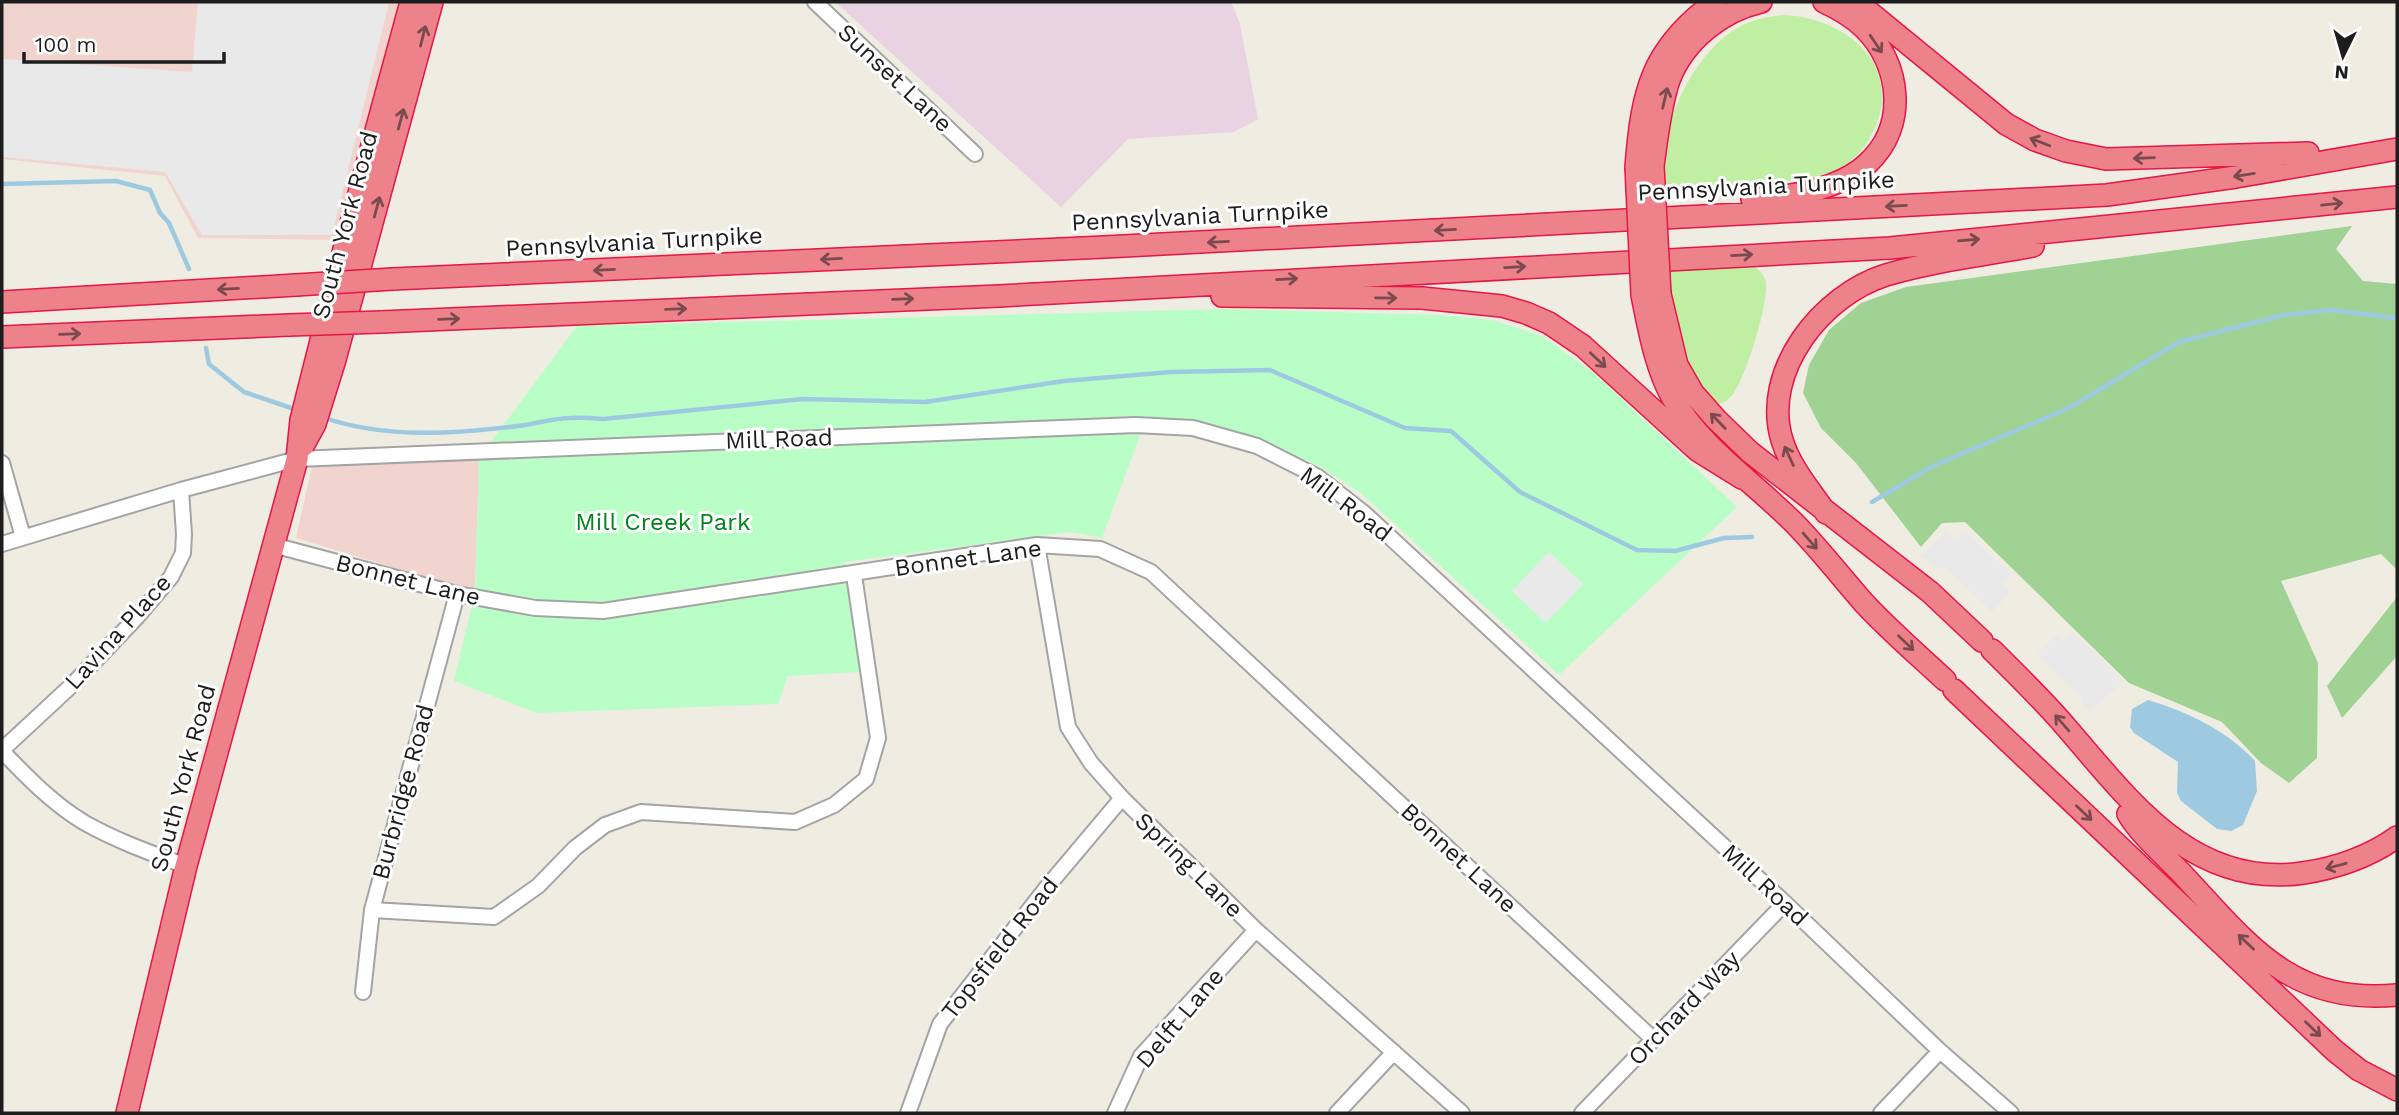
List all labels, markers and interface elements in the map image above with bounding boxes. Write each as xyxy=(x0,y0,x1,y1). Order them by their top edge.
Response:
street label: Sunset Lane xyxy=(832,18,958,138)
scale bar xyxy=(24,21,224,65)
north arrow xyxy=(2308,21,2378,91)
one-way arrow xyxy=(417,25,430,48)
text: 100 m xyxy=(35,32,97,57)
one-way arrow xyxy=(1869,34,1883,53)
text: N xyxy=(2334,60,2350,85)
one-way arrow xyxy=(1659,88,1672,110)
one-way arrow xyxy=(395,108,408,131)
street label: South York Road xyxy=(307,128,383,322)
one-way arrow xyxy=(2029,134,2051,147)
one-way arrow xyxy=(2133,151,2156,164)
street label: Pennsylvania Turnpike xyxy=(1637,165,1895,207)
one-way arrow xyxy=(2233,169,2256,182)
street label: Pennsylvania Turnpike xyxy=(1071,195,1329,237)
one-way arrow xyxy=(372,196,385,218)
one-way arrow xyxy=(2320,197,2343,210)
one-way arrow xyxy=(1884,199,1907,212)
street label: Pennsylvania Turnpike xyxy=(505,221,763,263)
one-way arrow xyxy=(1434,224,1456,237)
one-way arrow xyxy=(1957,233,1980,246)
one-way arrow xyxy=(1206,235,1229,248)
one-way arrow xyxy=(1730,249,1753,262)
one-way arrow xyxy=(820,253,843,266)
one-way arrow xyxy=(1503,260,1525,273)
one-way arrow xyxy=(593,263,616,276)
one-way arrow xyxy=(1276,272,1298,285)
one-way arrow xyxy=(217,283,239,296)
one-way arrow xyxy=(1374,291,1397,304)
one-way arrow xyxy=(892,293,915,306)
one-way arrow xyxy=(664,302,687,315)
one-way arrow xyxy=(437,312,460,325)
one-way arrow xyxy=(58,328,81,341)
one-way arrow xyxy=(1589,351,1606,368)
one-way arrow xyxy=(1710,413,1727,430)
street label: Mill Road xyxy=(725,423,833,455)
one-way arrow xyxy=(1782,446,1795,467)
street label: Mill Road xyxy=(1295,460,1397,548)
park label: Mill Creek Park xyxy=(575,508,751,536)
one-way arrow xyxy=(1802,532,1818,550)
street label: Bonnet Lane xyxy=(893,534,1043,582)
street label: Bonnet Lane xyxy=(333,548,483,612)
street label: Lavina Place xyxy=(59,569,177,695)
one-way arrow xyxy=(1897,634,1914,651)
street label: South York Road xyxy=(145,681,221,875)
street label: Burbridge Road xyxy=(366,701,440,883)
one-way arrow xyxy=(2054,714,2070,732)
street label: Bonnet Lane xyxy=(1395,797,1523,919)
one-way arrow xyxy=(2075,804,2092,821)
street label: Spring Lane xyxy=(1129,807,1249,923)
street label: Mill Road xyxy=(1716,838,1814,932)
one-way arrow xyxy=(2325,860,2347,873)
street label: Topsfield Road xyxy=(936,871,1064,1025)
one-way arrow xyxy=(2238,933,2255,950)
street label: Orchard Way xyxy=(1622,944,1746,1071)
street label: Delft Lane xyxy=(1130,962,1230,1074)
one-way arrow xyxy=(2304,1021,2321,1038)

